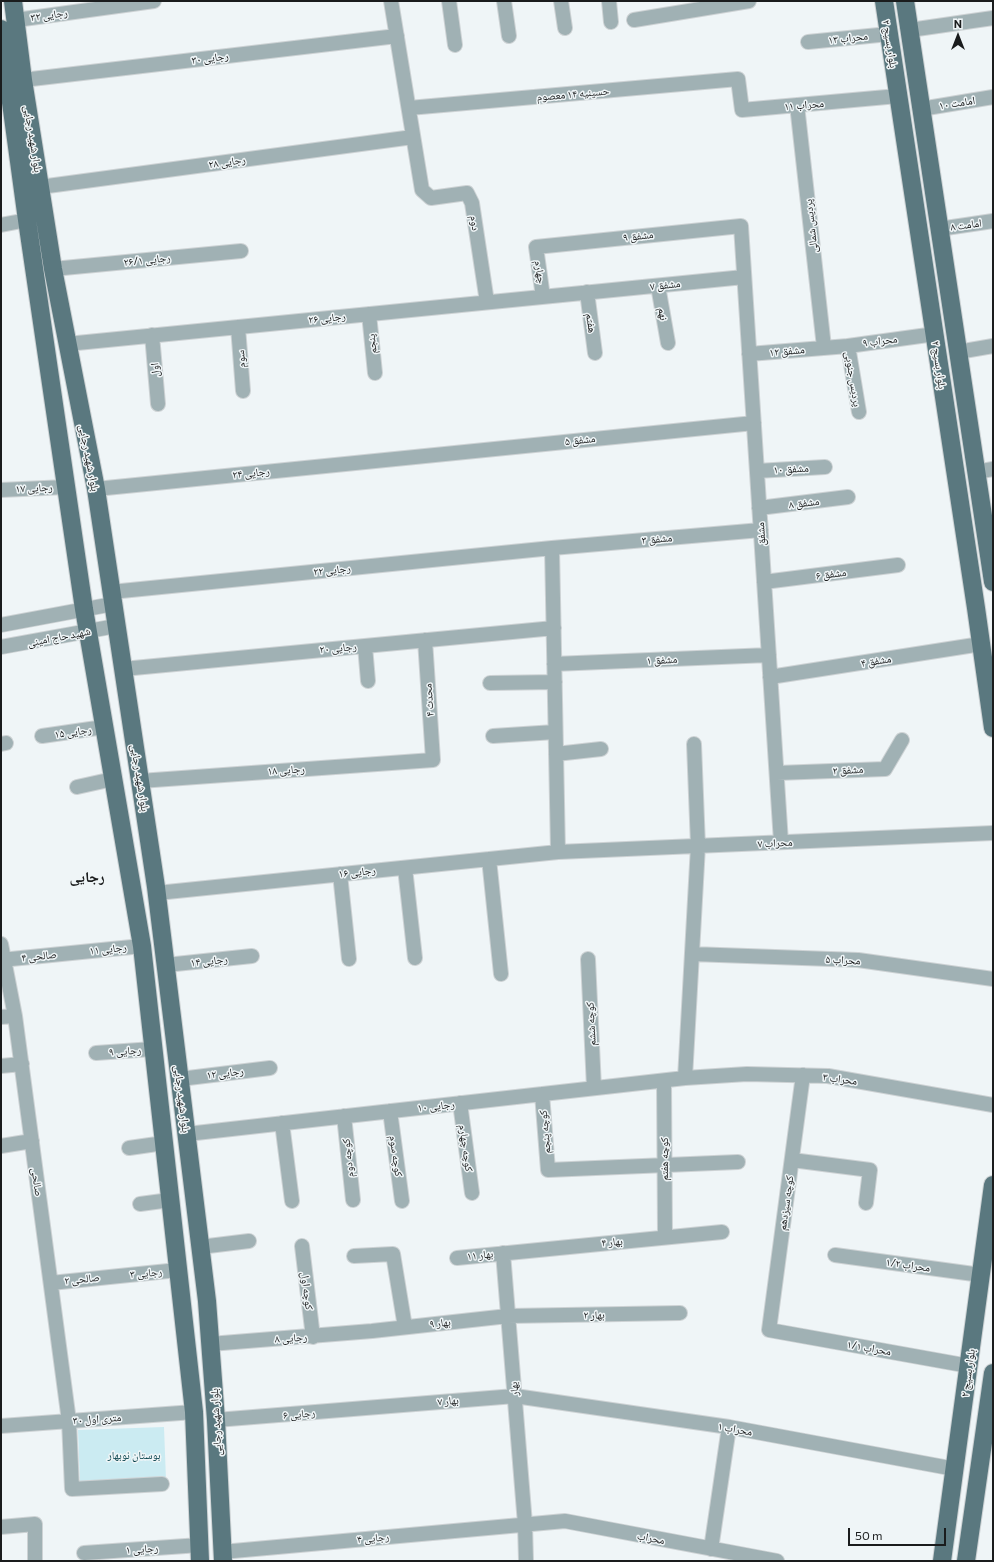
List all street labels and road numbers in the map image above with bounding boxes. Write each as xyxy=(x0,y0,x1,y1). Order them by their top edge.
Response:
street label: رجایی ۳۲ xyxy=(30,6,68,24)
street label: بلوار بسیج ۲ xyxy=(880,19,900,69)
street label: محراب ۱۳ xyxy=(827,29,869,47)
street label: رجایی ۳۰ xyxy=(191,49,229,67)
street label: حسینیه ۱۴ معصوم xyxy=(536,84,610,104)
street label: امامت ۱۰ xyxy=(938,94,976,112)
street label: محراب ۱۱ xyxy=(784,97,824,113)
street label: بلوار شهید رجایی xyxy=(21,104,45,174)
street label: رجایی ۲۸ xyxy=(208,153,246,171)
street label: پردیس شمالی xyxy=(802,198,820,254)
street label: دوم xyxy=(467,215,483,231)
street label: امامت ۸ xyxy=(950,216,982,234)
street label: مشفق ۹ xyxy=(622,228,654,244)
street label: رجایی ۲۶/۱ xyxy=(123,251,171,269)
street label: چهارم xyxy=(532,259,548,285)
street label: مشفق ۷ xyxy=(649,277,681,293)
street label: نهم xyxy=(655,306,671,322)
street label: رجایی ۲۶ xyxy=(308,309,346,327)
street label: هفتم xyxy=(583,312,599,334)
street label: محراب ۹ xyxy=(862,332,898,350)
street label: پنجم xyxy=(364,333,380,355)
street label: بلوار بسیج ۲ xyxy=(929,340,949,390)
street label: مشفق ۱۲ xyxy=(769,343,805,359)
street label: سوم xyxy=(234,350,248,368)
street label: پردیس جنوبی xyxy=(842,350,864,408)
street label: اول xyxy=(148,362,162,378)
street label: بلوار شهید رجایی xyxy=(76,423,102,493)
street label: مشفق ۵ xyxy=(564,432,596,448)
street label: مشفق ۱۰ xyxy=(773,461,809,477)
street label: رجایی ۲۴ xyxy=(232,464,270,482)
street label: رجایی ۱۷ xyxy=(15,480,53,496)
street label: مشفق ۸ xyxy=(788,495,820,511)
street label: مشفق xyxy=(754,522,768,546)
street label: مشفق ۳ xyxy=(641,531,673,547)
street label: رجایی ۲۲ xyxy=(313,561,351,579)
street label: مشفق ۶ xyxy=(815,566,847,582)
street label: شهید حاج امینی xyxy=(26,624,92,650)
street label: رجایی ۲۰ xyxy=(319,640,357,656)
street label: مشفق ۴ xyxy=(860,652,892,670)
street label: مشفق ۱ xyxy=(646,653,678,667)
street label: محدث ۴ xyxy=(421,683,437,717)
street label: رجایی ۱۵ xyxy=(54,723,92,741)
street label: بلوار شهید رجایی xyxy=(128,743,152,813)
street label: رجایی ۱۸ xyxy=(267,762,305,778)
street label: مشفق ۲ xyxy=(832,763,864,777)
street label: محراب ۷ xyxy=(757,835,793,851)
street label: رجایی ۱۶ xyxy=(338,863,376,881)
street label: رجایی ۱۱ xyxy=(89,940,127,958)
street label: صالحی ۴ xyxy=(21,948,57,964)
street label: رجایی ۱۴ xyxy=(190,952,228,970)
street label: محراب ۵ xyxy=(825,952,861,968)
street label: کوچه ششم xyxy=(583,1002,599,1046)
street label: رجایی ۹ xyxy=(108,1043,142,1059)
street label: بلوار شهید رجایی xyxy=(171,1064,193,1134)
street label: رجایی ۱۲ xyxy=(206,1064,244,1082)
street label: محراب ۳ xyxy=(822,1070,858,1088)
street label: رجایی ۱۰ xyxy=(417,1097,455,1115)
street label: کوچه پنجم xyxy=(537,1110,553,1154)
street label: کوچه چهارم xyxy=(456,1124,476,1172)
street label: کوچه سوم xyxy=(387,1135,405,1177)
street label: کوچه هفتم xyxy=(657,1137,671,1181)
street label: کوچه دوم xyxy=(339,1138,357,1178)
street label: صالحی xyxy=(28,1167,46,1197)
street label: کوچه سیزدهم xyxy=(776,1175,796,1231)
street label: بهار ۴ xyxy=(601,1234,623,1250)
street label: بهار ۱۱ xyxy=(466,1247,494,1263)
street label: محراب ۱/۲ xyxy=(885,1255,931,1275)
street label: رجایی ۳ xyxy=(129,1265,163,1281)
street label: صالحی ۲ xyxy=(64,1271,100,1287)
street label: کوچه اول xyxy=(298,1271,316,1311)
street label: بهار ۲ xyxy=(583,1308,605,1322)
street label: بهار ۹ xyxy=(429,1315,451,1331)
street label: رجایی ۸ xyxy=(274,1330,308,1346)
street label: محراب ۱/۱ xyxy=(846,1338,892,1358)
street label: بلوار بسیج ۲ xyxy=(958,1348,978,1398)
street label: بهار xyxy=(507,1381,521,1397)
street label: بلوار شهید رجایی xyxy=(208,1388,224,1456)
street label: بهار ۷ xyxy=(437,1393,459,1409)
street label: رجایی ۶ xyxy=(282,1406,316,1422)
street label: ۳۰ متری اول xyxy=(72,1411,122,1427)
street label: محراب ۱ xyxy=(717,1419,753,1439)
street label: محراب xyxy=(636,1529,666,1547)
street label: رجایی ۴ xyxy=(356,1530,390,1546)
street label: رجایی ۱ xyxy=(125,1541,159,1557)

